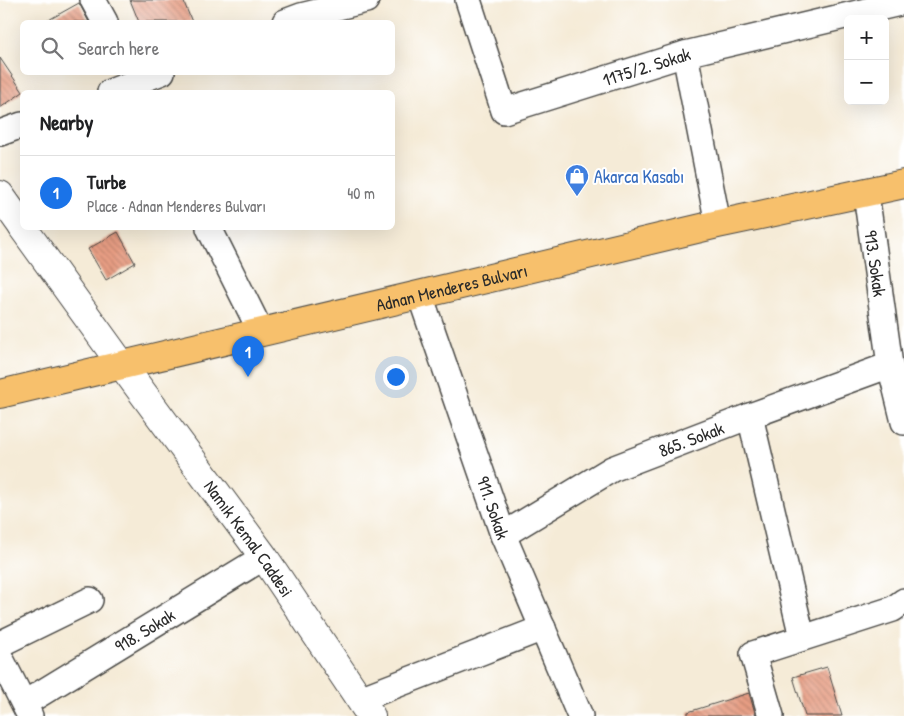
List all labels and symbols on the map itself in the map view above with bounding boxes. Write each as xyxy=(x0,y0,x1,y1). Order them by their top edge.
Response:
street label: 1175/2. Sokak xyxy=(599,41,693,92)
shop icon: Akarca Kasabı xyxy=(564,163,590,197)
place label: Akarca Kasabı xyxy=(594,164,684,189)
street label: 913. Sokak xyxy=(859,229,893,299)
street label: Adnan Menderes Bulvarı xyxy=(373,257,530,317)
pin: 1 xyxy=(232,336,264,377)
your location xyxy=(383,364,409,390)
street label: 865. Sokak xyxy=(655,415,728,463)
street label: 911. Sokak xyxy=(471,473,516,543)
street label: Namık Kemal Caddesi xyxy=(199,475,300,602)
street label: 918. Sokak xyxy=(110,602,180,658)

